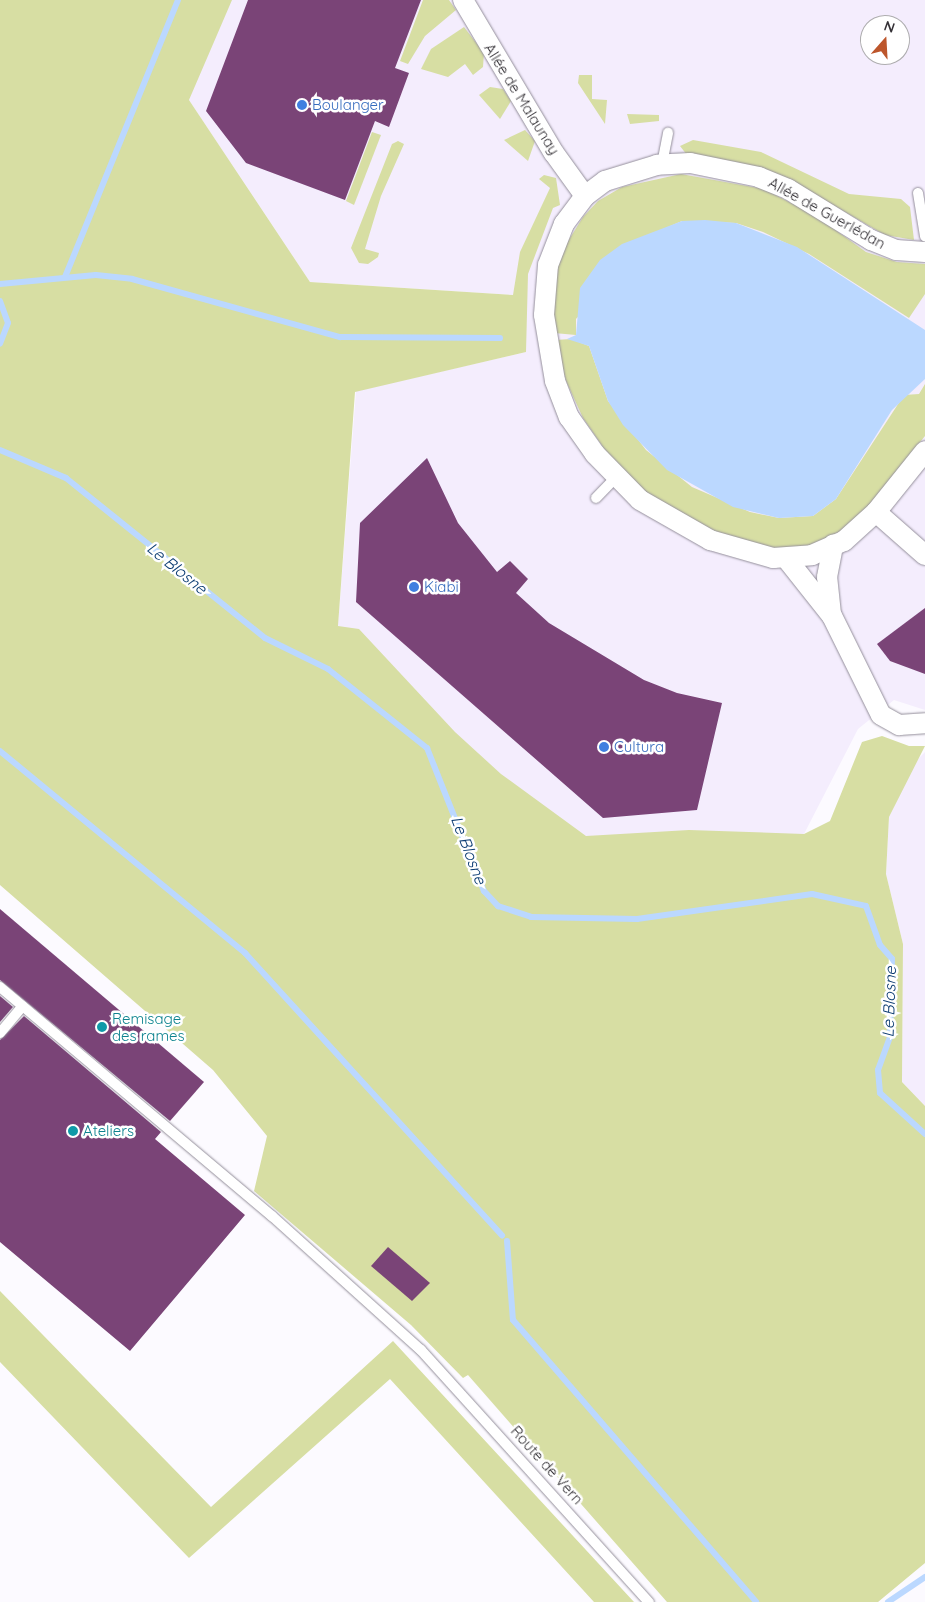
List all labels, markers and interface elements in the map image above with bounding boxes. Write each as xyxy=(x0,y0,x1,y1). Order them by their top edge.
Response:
north arrow xyxy=(860,15,910,65)
text: N xyxy=(882,17,897,37)
street label: Allée de Malaunay xyxy=(480,40,564,158)
place label: Boulanger xyxy=(312,96,384,114)
marker: Boulanger xyxy=(296,99,308,111)
street label: Allée de Guerlédan xyxy=(765,173,889,253)
water label: Le Blosne xyxy=(143,538,211,598)
place label: Kiabi xyxy=(424,578,459,596)
marker: Kiabi xyxy=(408,581,420,593)
place label: Cultura xyxy=(614,738,664,756)
marker: Cultura xyxy=(598,741,610,753)
water label: Le Blosne xyxy=(447,813,491,887)
water label: Le Blosne xyxy=(878,966,900,1038)
place label: Remisage des rames xyxy=(112,1009,185,1044)
marker: Remisage des rames xyxy=(96,1021,108,1033)
place label: Ateliers xyxy=(83,1122,134,1140)
marker: Ateliers xyxy=(67,1125,79,1137)
street label: Route de Vern xyxy=(507,1422,587,1508)

